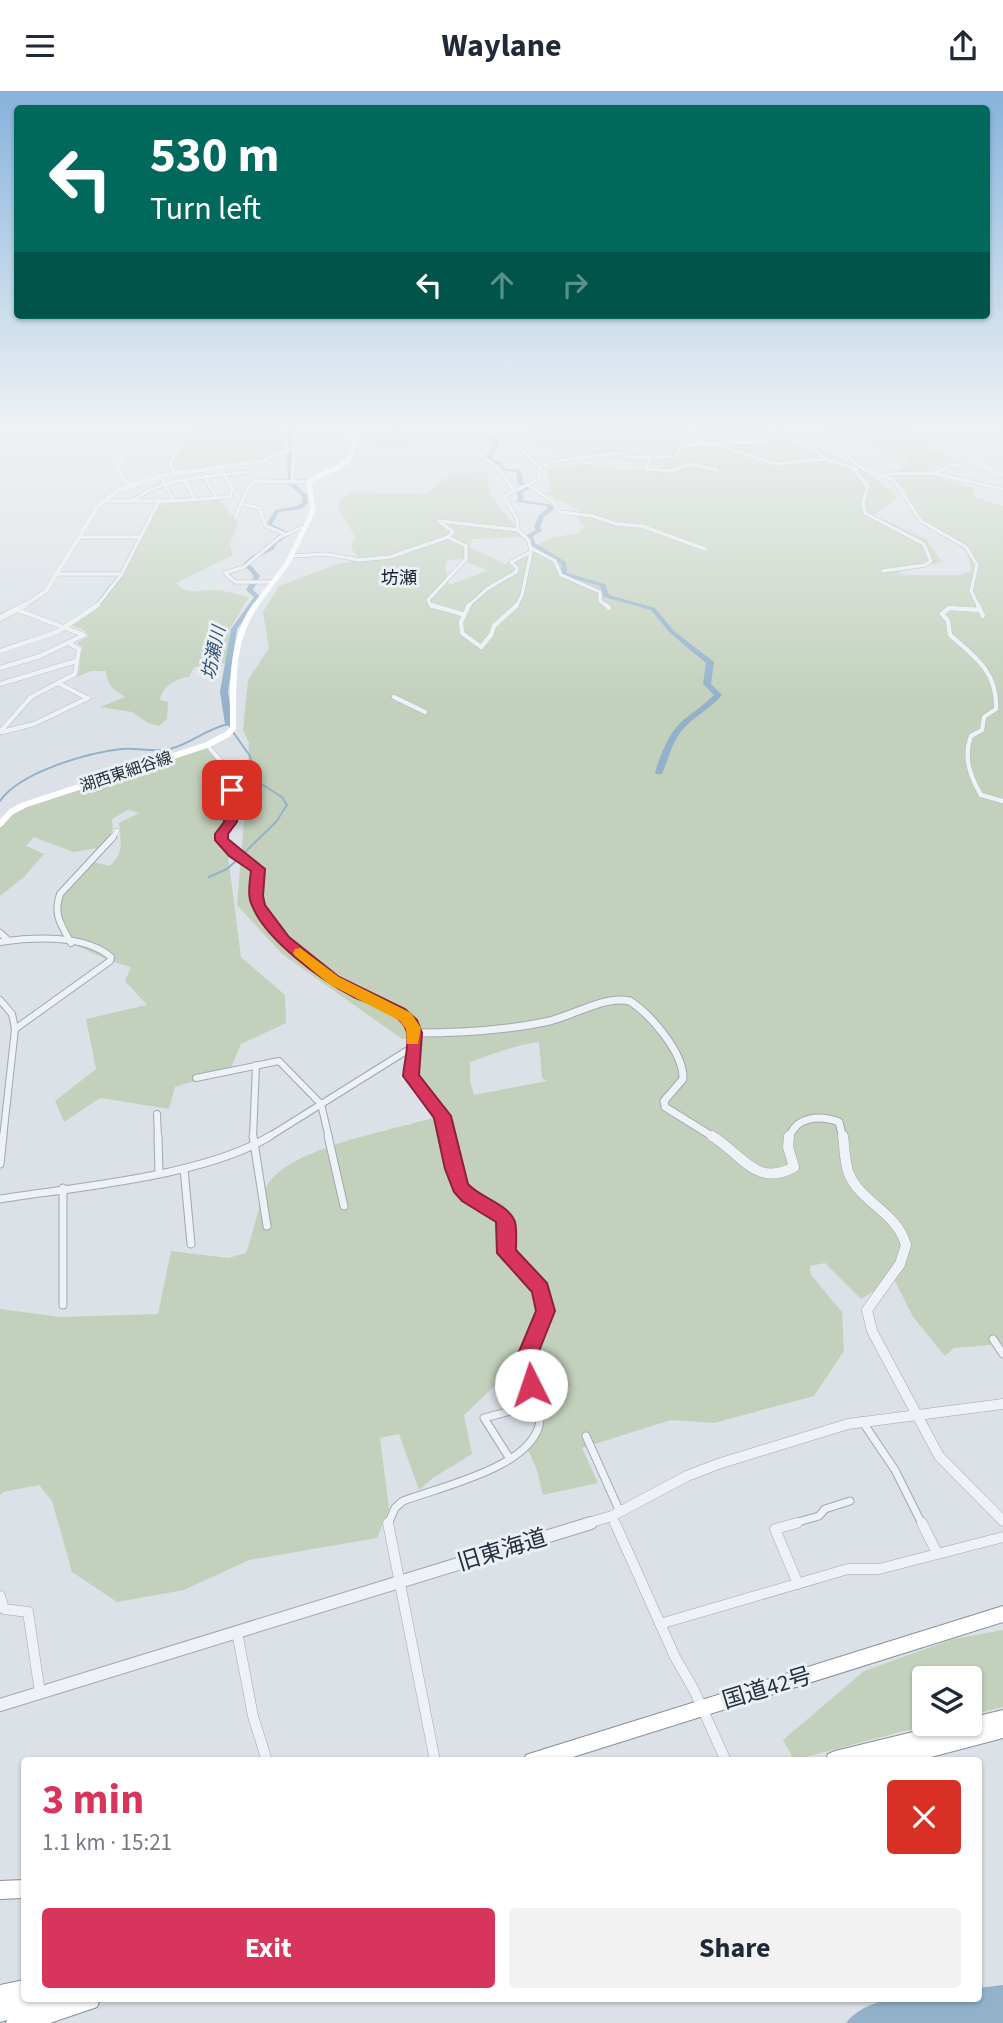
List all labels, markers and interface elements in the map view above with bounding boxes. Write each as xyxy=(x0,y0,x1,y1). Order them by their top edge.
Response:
text: Waylane xyxy=(441,23,562,69)
icon: menu xyxy=(21,27,59,65)
icon: share xyxy=(944,27,982,65)
text: 530 m xyxy=(150,121,279,191)
icon: left xyxy=(35,133,126,224)
text: Turn left xyxy=(150,186,261,232)
icon: left xyxy=(410,266,448,304)
icon: ahead xyxy=(483,266,521,304)
icon: right xyxy=(556,266,594,304)
district label: 坊瀬 xyxy=(381,566,417,591)
water label: 坊瀬川 xyxy=(196,622,232,682)
street label: 湖西東細谷線 xyxy=(77,747,175,797)
pin xyxy=(202,760,262,820)
icon: arrive xyxy=(213,771,251,809)
position arrow xyxy=(494,1348,568,1422)
street label: 旧東海道 xyxy=(453,1521,551,1579)
street label: 国道42号 xyxy=(718,1659,816,1717)
map controls xyxy=(912,1666,982,1736)
button: layers xyxy=(912,1666,982,1736)
text: 3 min xyxy=(42,1770,144,1830)
button: close xyxy=(887,1780,961,1854)
text: 1.1 km · 15:21 xyxy=(42,1826,172,1859)
button: Exit xyxy=(42,1908,495,1988)
button: Share xyxy=(509,1908,961,1988)

